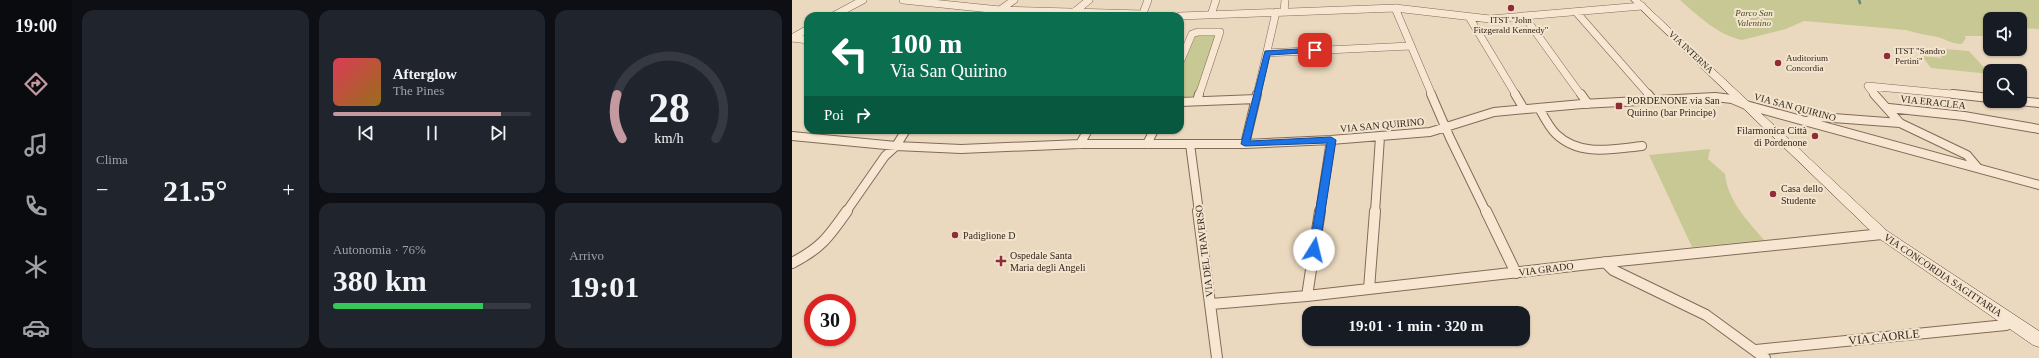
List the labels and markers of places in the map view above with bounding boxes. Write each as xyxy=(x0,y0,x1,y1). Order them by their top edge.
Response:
marker: ITST "John Fitzgerald Kennedy" xyxy=(1506,3,1516,13)
place label: ITST "John Fitzgerald Kennedy" xyxy=(1474,15,1549,35)
pin xyxy=(1298,33,1332,67)
place label: ITST "Sandro Pertini" xyxy=(1895,46,1946,66)
marker: ITST "Sandro Pertini" xyxy=(1882,51,1892,61)
place label: Auditorium Concordia xyxy=(1786,53,1828,73)
marker: Auditorium Concordia xyxy=(1773,58,1783,68)
place label: PORDENONE via San Quirino (bar Principe) xyxy=(1627,95,1720,119)
marker: PORDENONE via San Quirino (bar Principe) xyxy=(1614,101,1624,111)
place label: Filarmonica Città di Pordenone xyxy=(1737,125,1808,148)
marker: Filarmonica Città di Pordenone xyxy=(1810,131,1820,141)
place label: Casa dello Studente xyxy=(1781,183,1823,206)
marker: Casa dello Studente xyxy=(1768,189,1778,199)
marker: Padiglione D xyxy=(950,230,960,240)
place label: Padiglione D xyxy=(963,230,1016,241)
place label: Ospedale Santa Maria degli Angeli xyxy=(1010,250,1086,273)
marker: Ospedale Santa Maria degli Angeli xyxy=(995,255,1007,267)

